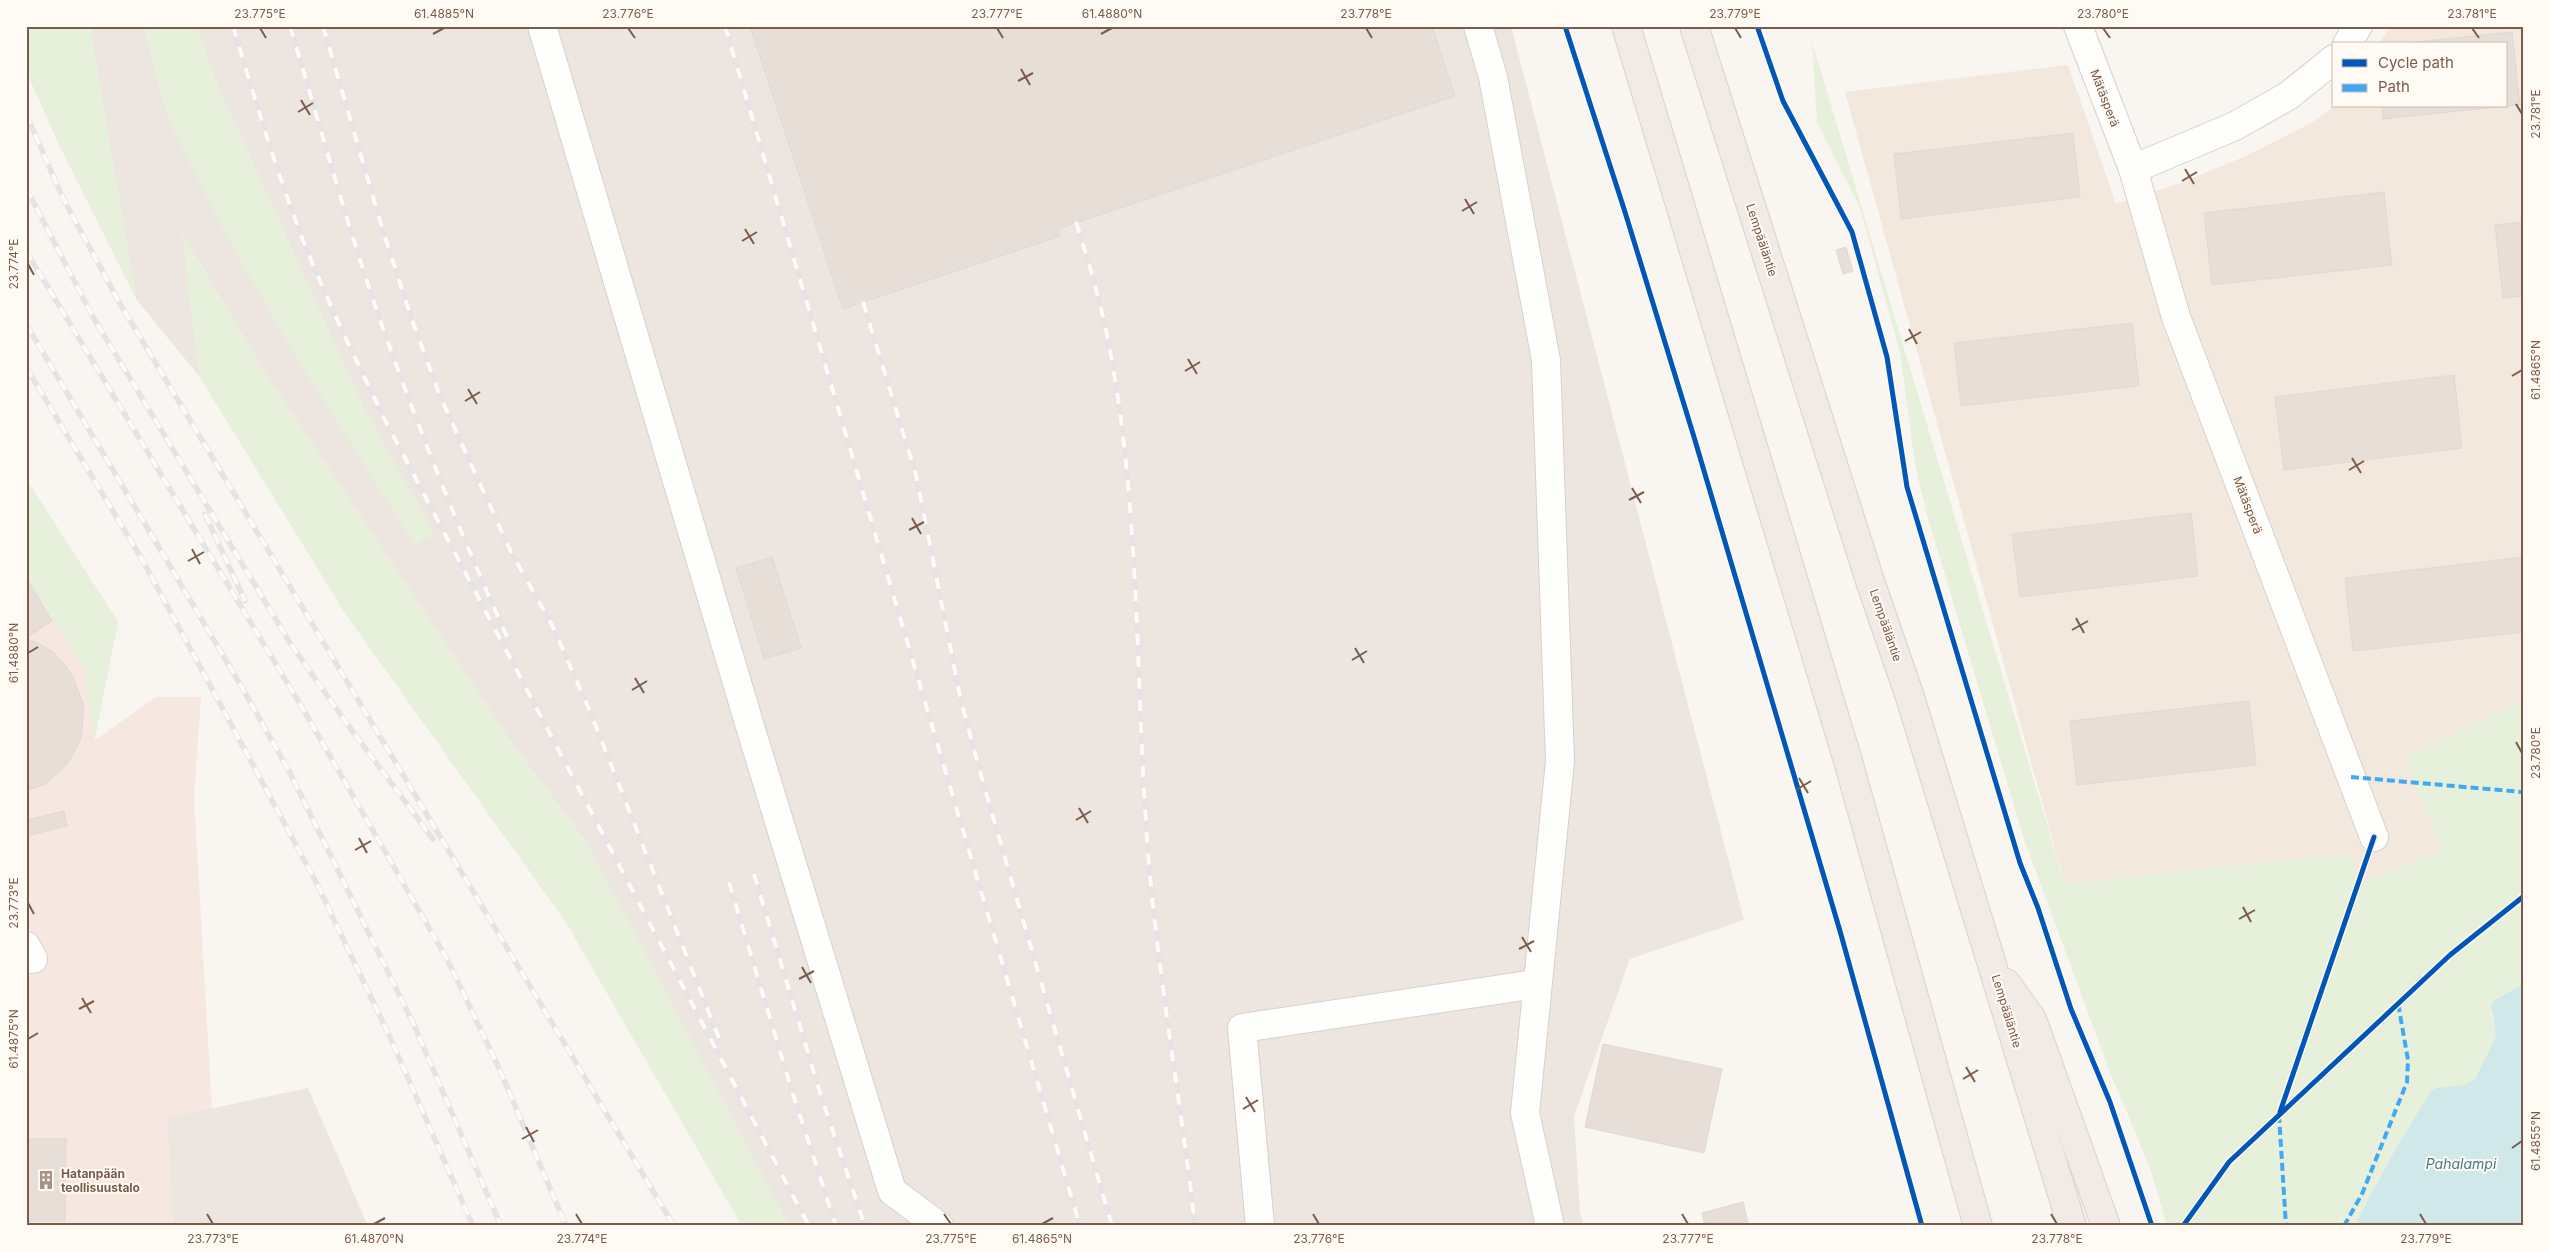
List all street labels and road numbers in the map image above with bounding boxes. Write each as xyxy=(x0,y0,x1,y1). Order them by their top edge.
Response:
street label: Mätäsperä xyxy=(2087,67,2123,129)
street label: Lempääläntie xyxy=(1743,202,1781,278)
street label: Mätäsperä xyxy=(2230,474,2266,536)
street label: Lempääläntie xyxy=(1867,587,1905,663)
street label: Lempääläntie xyxy=(1989,973,2025,1049)

